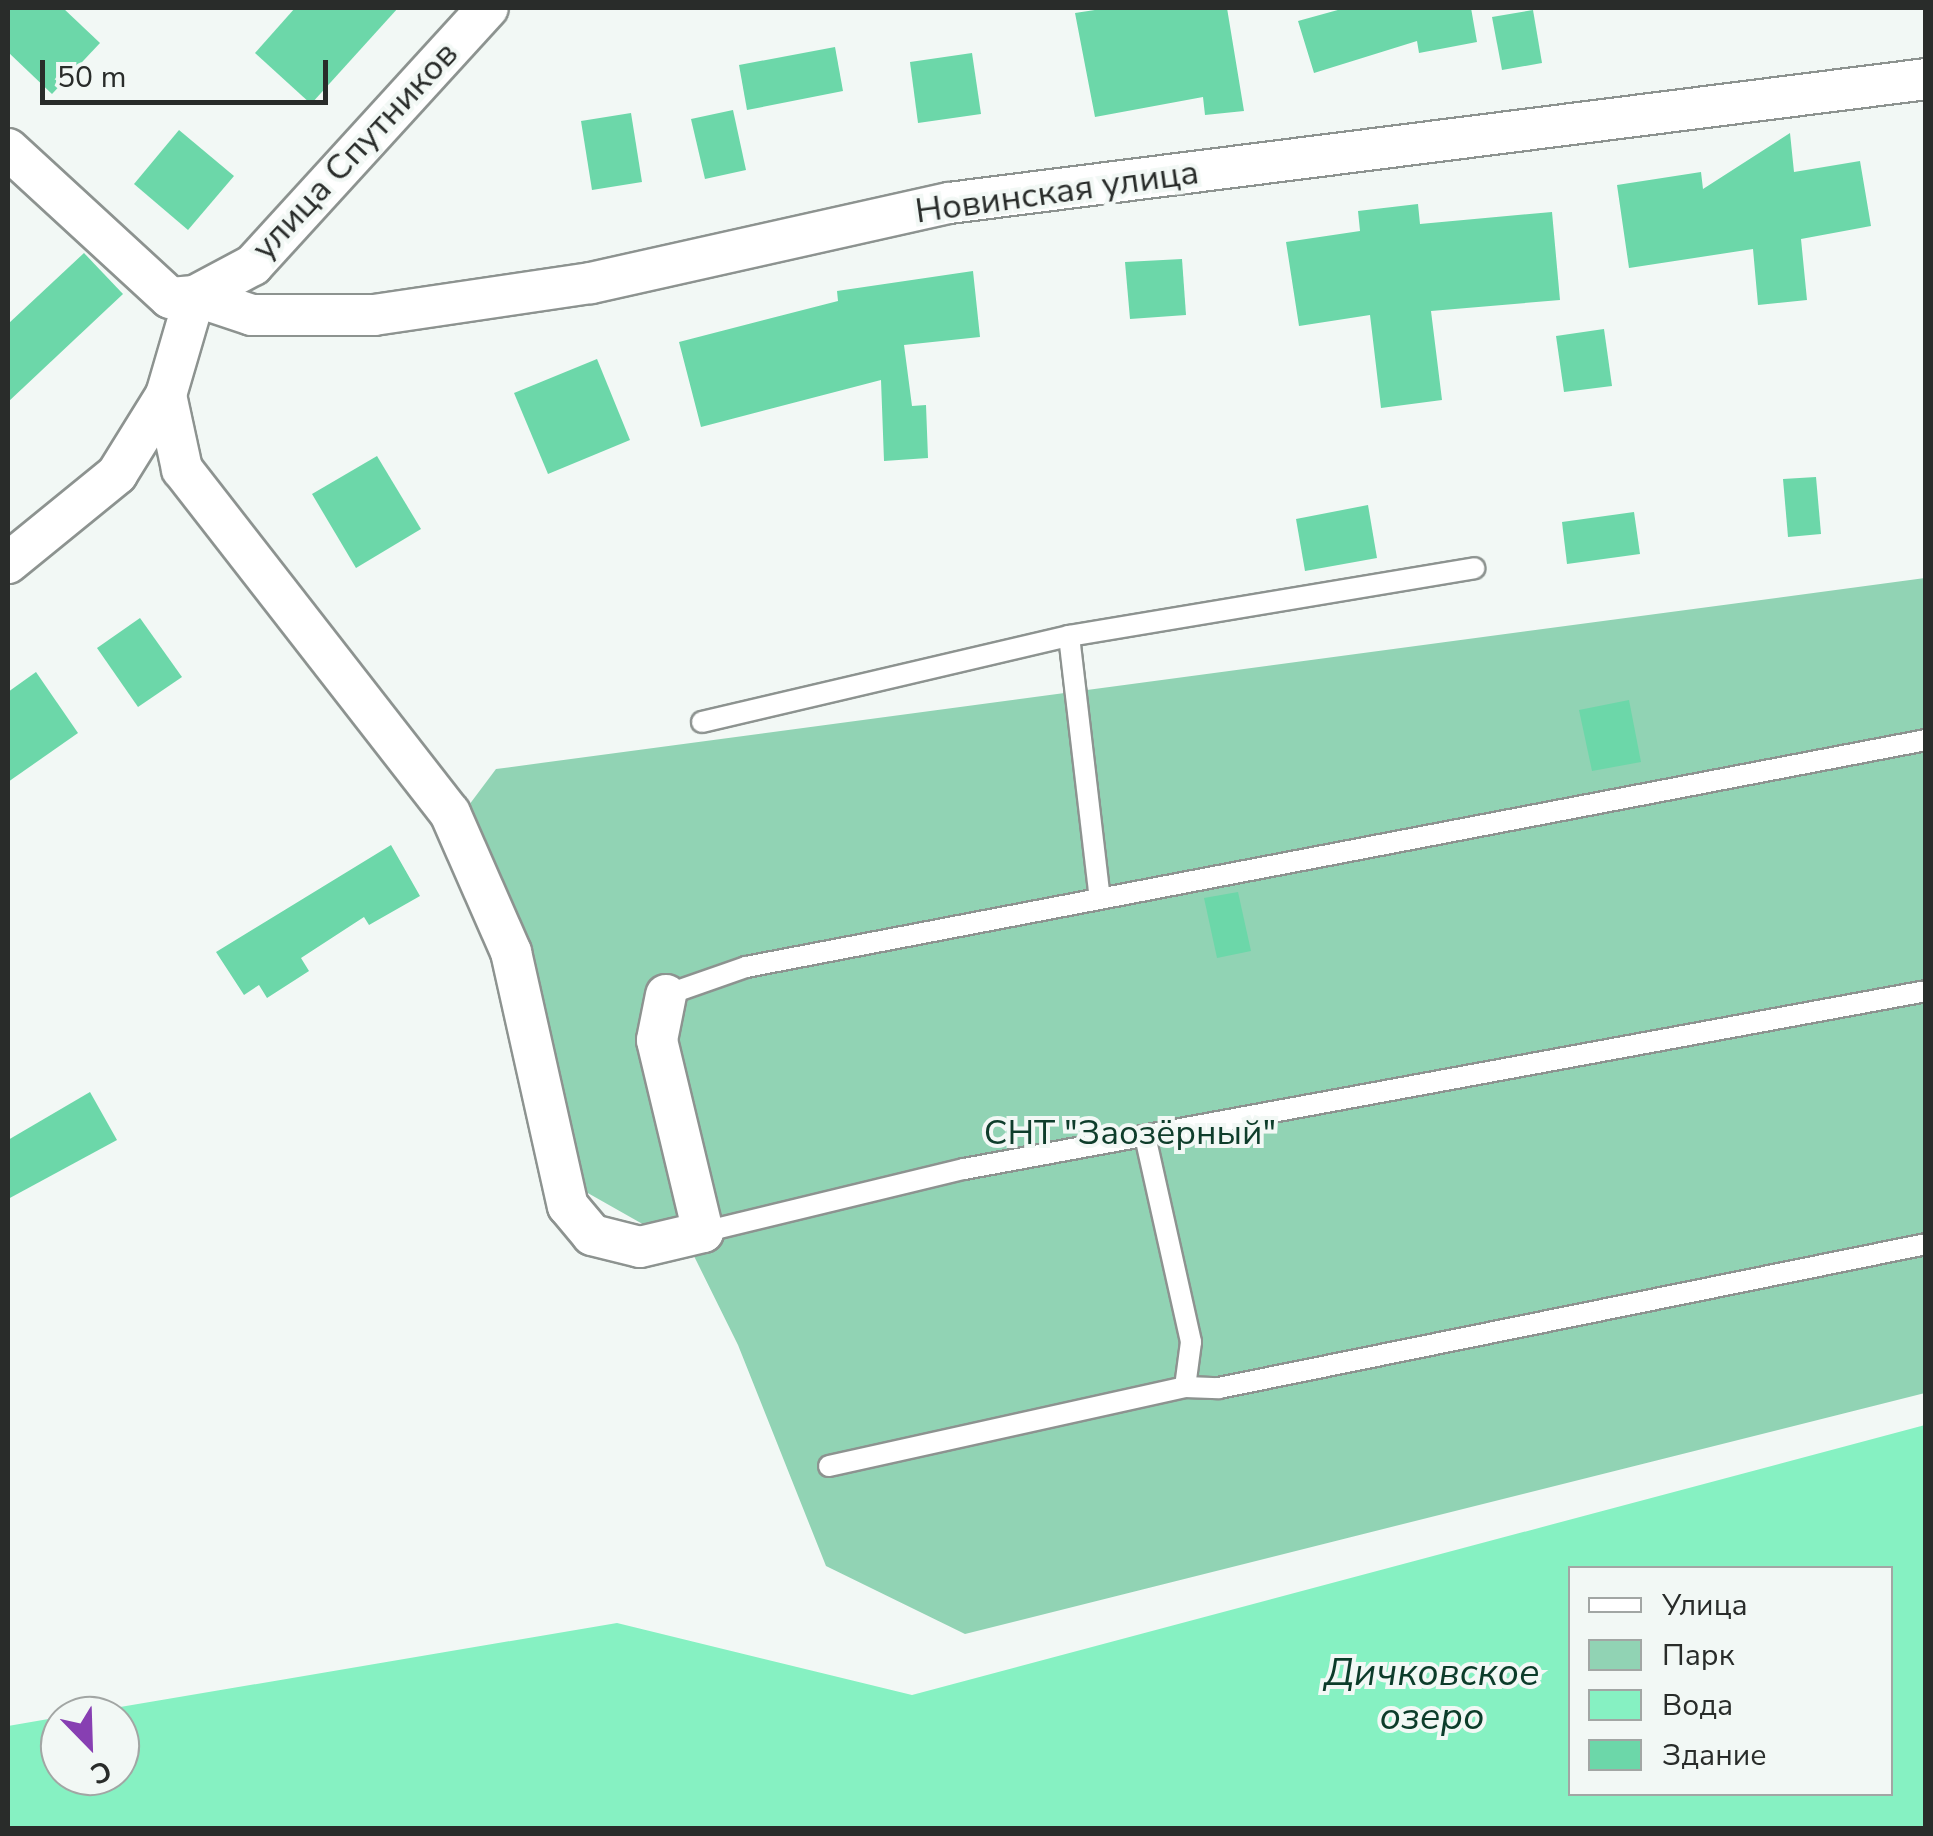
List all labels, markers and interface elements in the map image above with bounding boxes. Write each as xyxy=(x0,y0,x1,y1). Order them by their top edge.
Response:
street label: улица Спутников xyxy=(243,33,467,269)
scale bar xyxy=(45,40,332,102)
text: 50 m xyxy=(57,57,126,98)
street label: Новинская улица xyxy=(913,151,1201,233)
park label: СНТ "Заозёрный" xyxy=(984,1112,1276,1154)
legend xyxy=(1568,1566,1893,1796)
text: Улица xyxy=(1662,1585,1748,1626)
text: Парк xyxy=(1662,1635,1734,1676)
water label: Дичковское озеро xyxy=(1324,1650,1540,1740)
text: Вода xyxy=(1662,1685,1733,1726)
north arrow xyxy=(40,1696,140,1796)
text: Здание xyxy=(1662,1735,1767,1776)
text: С xyxy=(85,1751,117,1793)

